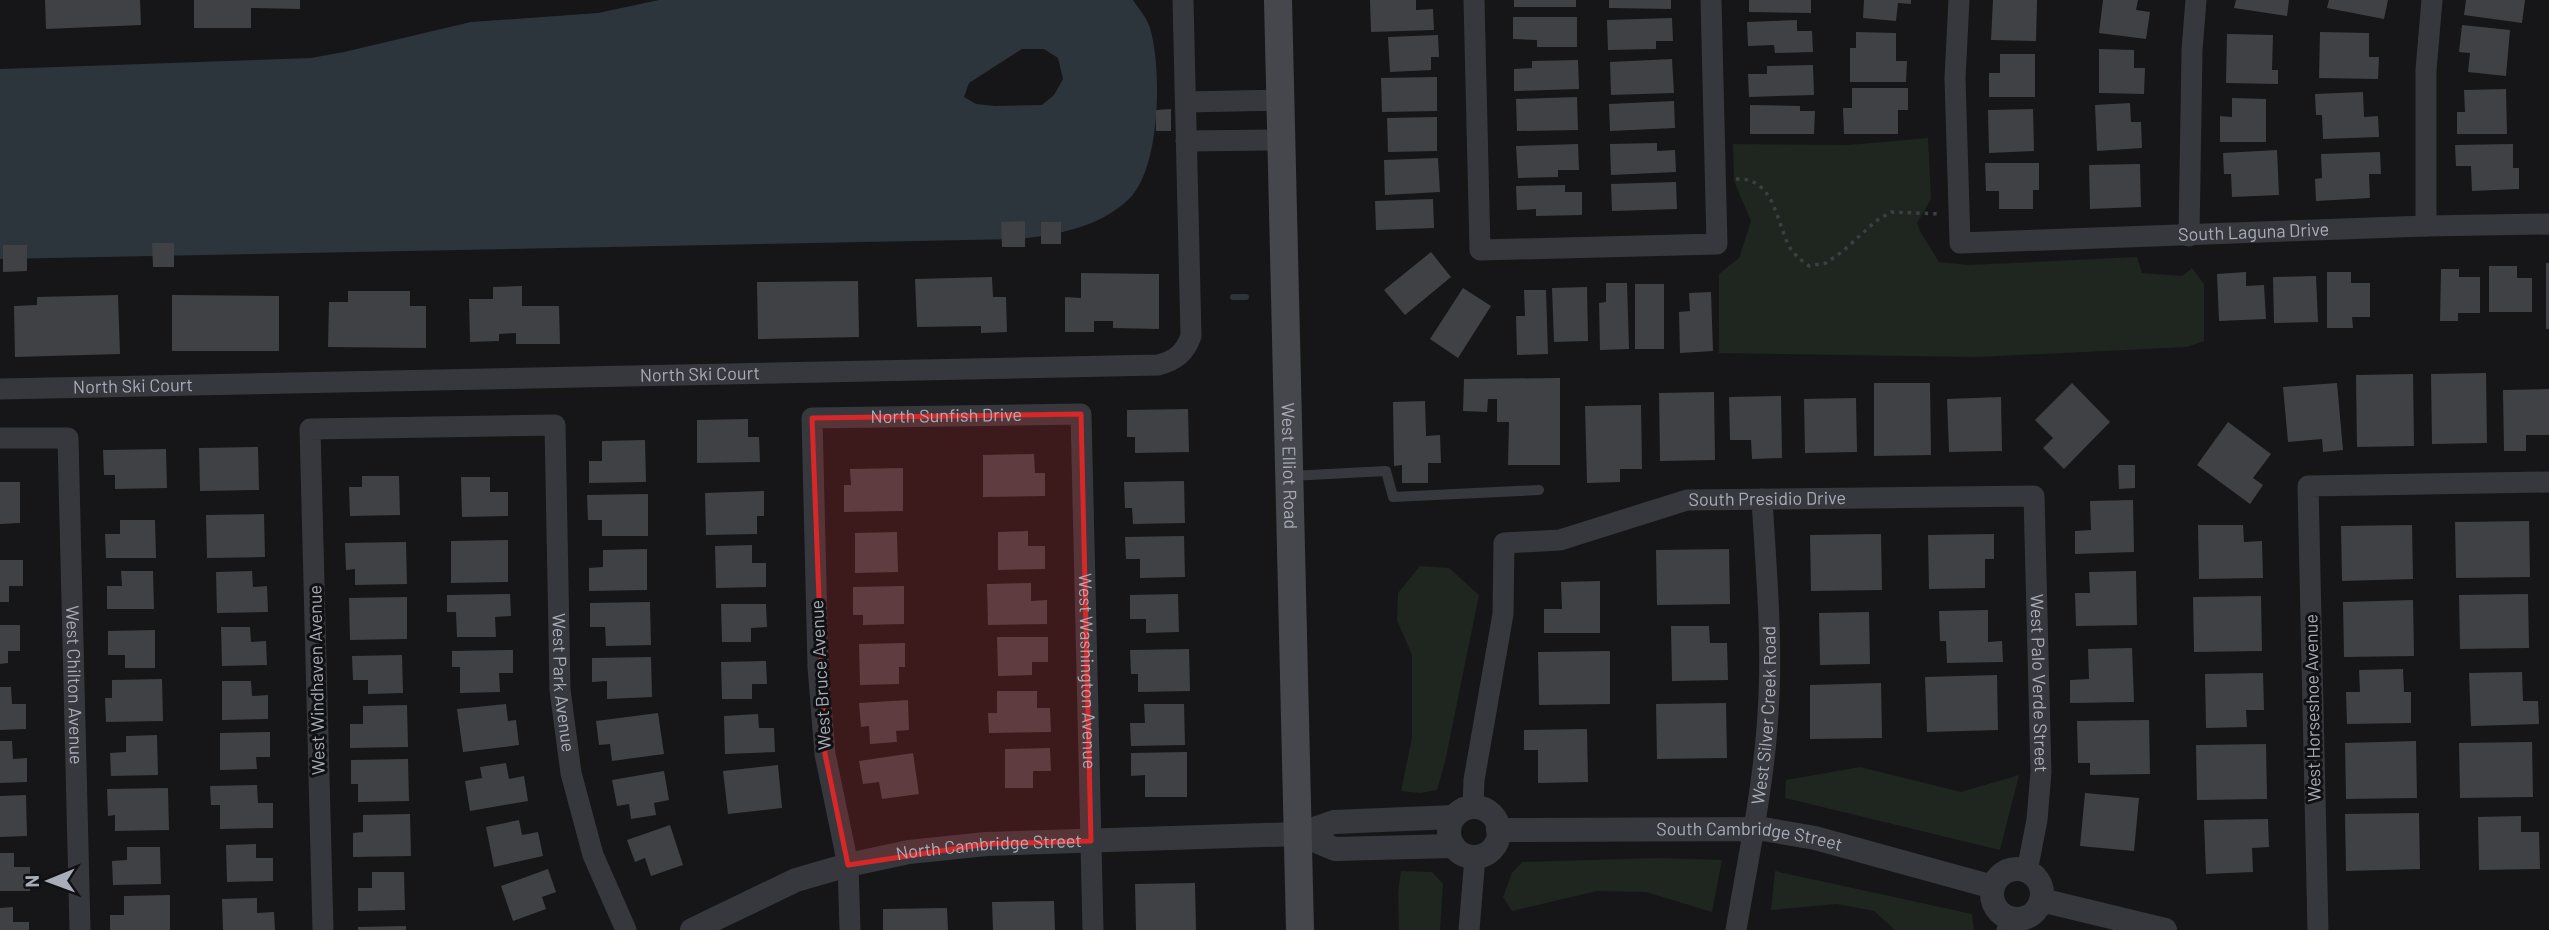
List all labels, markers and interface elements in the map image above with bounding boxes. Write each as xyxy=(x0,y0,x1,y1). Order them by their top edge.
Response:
street label: South Laguna Drive xyxy=(2178,218,2330,245)
street label: North Ski Court xyxy=(640,361,760,386)
street label: North Ski Court xyxy=(73,373,193,397)
street label: West Elliot Road xyxy=(1278,402,1303,529)
street label: North Sunfish Drive xyxy=(870,403,1022,427)
street label: South Presidio Drive xyxy=(1688,486,1846,510)
street label: West Washington Avenue xyxy=(1075,573,1101,770)
street label: West Windhaven Avenue xyxy=(303,585,329,775)
street label: West Palo Verde Street xyxy=(2026,594,2053,773)
street label: West Bruce Avenue xyxy=(805,599,835,751)
street label: West Chilton Avenue xyxy=(62,605,88,765)
street label: West Park Avenue xyxy=(549,613,580,753)
street label: West Horseshoe Avenue xyxy=(2299,614,2325,802)
street label: West Silver Creek Road xyxy=(1746,625,1780,806)
street label: South Cambridge Street xyxy=(1656,817,1845,855)
street label: North Cambridge Street xyxy=(894,829,1082,865)
north arrow xyxy=(14,846,84,916)
text: N xyxy=(20,875,43,888)

